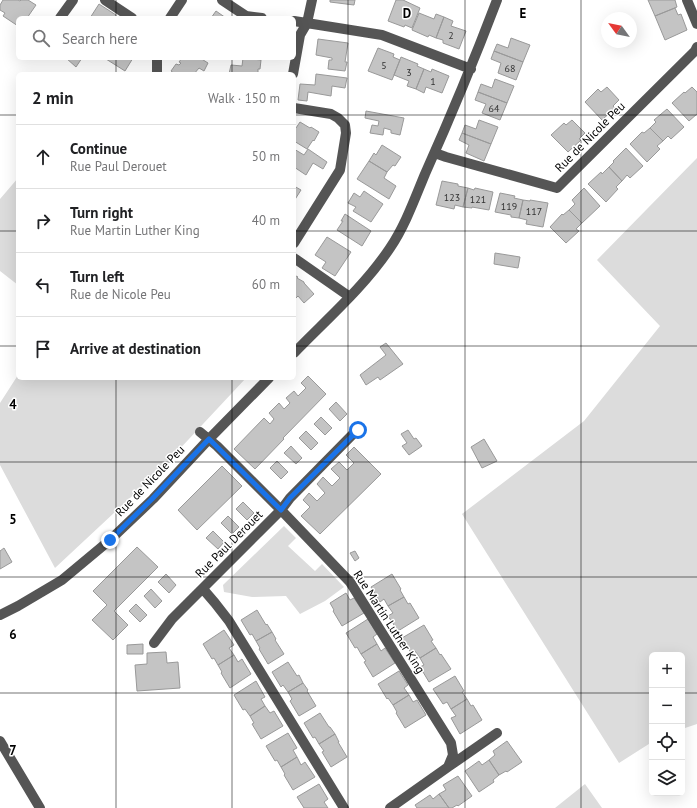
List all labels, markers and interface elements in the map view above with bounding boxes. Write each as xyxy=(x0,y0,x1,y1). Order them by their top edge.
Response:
text: D xyxy=(403,5,411,22)
text: E xyxy=(520,5,527,22)
north arrow xyxy=(601,12,637,48)
search box xyxy=(16,16,296,60)
icon: search xyxy=(30,27,52,49)
text: Search here xyxy=(62,29,138,48)
house number: 2 xyxy=(448,29,454,42)
house number: 5 xyxy=(381,59,387,72)
house number: 68 xyxy=(505,62,515,75)
house number: 3 xyxy=(406,66,412,79)
house number: 1 xyxy=(430,75,436,88)
text: 2 min xyxy=(32,87,73,109)
text: Walk · 150 m xyxy=(208,90,280,107)
street label: Rue de Nicole Peu xyxy=(551,98,628,175)
house number: 64 xyxy=(489,102,500,115)
text: Continue xyxy=(70,139,127,158)
icon: ahead xyxy=(32,146,54,168)
text: 50 m xyxy=(252,148,280,165)
text: Rue Paul Derouet xyxy=(70,158,167,175)
house number: 123 xyxy=(444,191,460,204)
house number: 121 xyxy=(470,193,486,206)
house number: 119 xyxy=(501,200,517,213)
text: Turn right xyxy=(70,203,133,222)
house number: 117 xyxy=(526,205,542,218)
icon: right xyxy=(32,210,54,232)
text: 40 m xyxy=(252,212,280,229)
text: Rue Martin Luther King xyxy=(70,222,200,239)
text: Turn left xyxy=(70,267,124,286)
icon: left xyxy=(32,274,54,296)
text: 60 m xyxy=(252,276,280,293)
text: Rue de Nicole Peu xyxy=(70,286,171,303)
icon: arrive xyxy=(32,338,54,360)
text: Arrive at destination xyxy=(70,339,201,358)
text: 4 xyxy=(9,396,17,413)
route start xyxy=(349,421,367,439)
street label: Rue de Nicole Peu xyxy=(112,442,187,519)
street label: Rue Paul Derouet xyxy=(192,507,266,581)
text: 5 xyxy=(9,511,17,528)
route end xyxy=(101,531,119,549)
street label: Rue Martin Luther King xyxy=(351,567,428,676)
text: 6 xyxy=(9,626,17,643)
map controls xyxy=(649,652,685,796)
button: + xyxy=(649,652,685,688)
button: − xyxy=(649,688,685,724)
button: locate xyxy=(649,724,685,760)
text: 7 xyxy=(9,742,17,759)
button: layers xyxy=(649,760,685,796)

